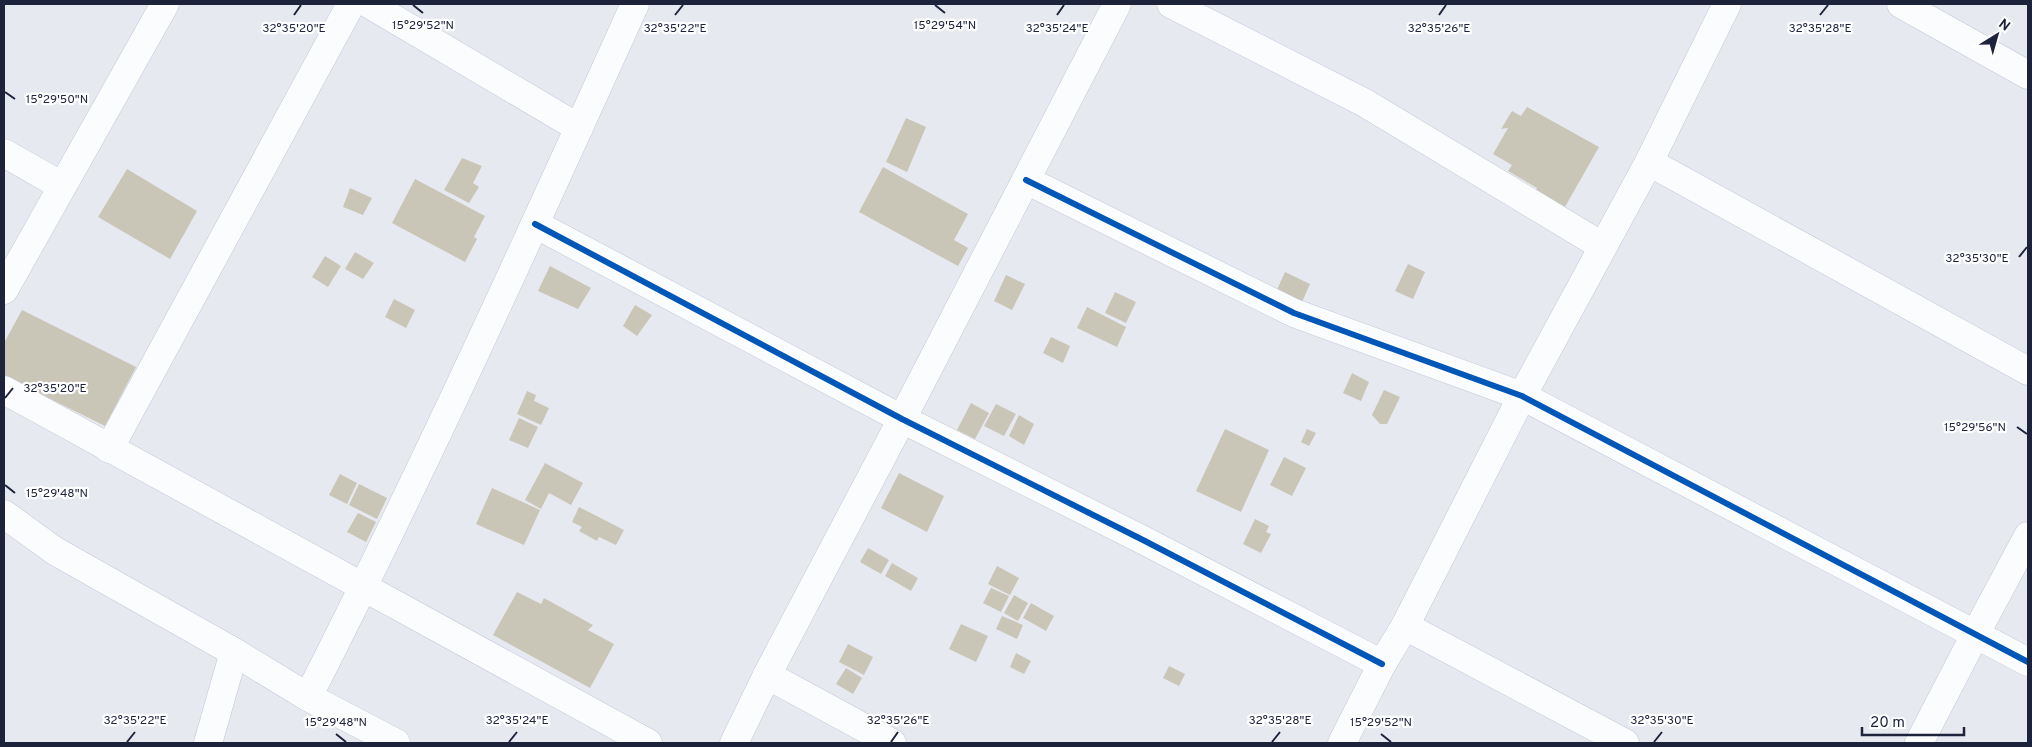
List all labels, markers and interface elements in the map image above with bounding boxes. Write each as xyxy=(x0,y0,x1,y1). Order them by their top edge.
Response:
north arrow xyxy=(1972,10,2022,60)
text: N xyxy=(1995,16,2013,36)
text: 15°29'52"N xyxy=(392,18,454,34)
text: 15°29'54"N xyxy=(914,18,976,34)
text: 32°35'20"E xyxy=(262,21,326,37)
text: 32°35'22"E xyxy=(643,21,707,37)
text: 32°35'24"E xyxy=(1025,21,1089,37)
text: 32°35'26"E xyxy=(1407,21,1471,37)
text: 32°35'28"E xyxy=(1788,21,1852,37)
text: 15°29'50"N xyxy=(26,92,88,108)
text: 32°35'30"E xyxy=(1945,251,2009,267)
text: 32°35'20"E xyxy=(23,381,87,397)
text: 15°29'56"N xyxy=(1944,420,2006,436)
text: 15°29'48"N xyxy=(26,486,88,502)
scale bar xyxy=(1862,704,1964,736)
text: 32°35'22"E xyxy=(103,713,167,729)
text: 32°35'24"E xyxy=(485,713,549,729)
text: 32°35'26"E xyxy=(866,713,930,729)
text: 32°35'28"E xyxy=(1248,713,1312,729)
text: 32°35'30"E xyxy=(1630,713,1694,729)
text: 20 m xyxy=(1870,714,1905,733)
text: 15°29'48"N xyxy=(305,715,367,731)
text: 15°29'52"N xyxy=(1350,715,1412,731)

